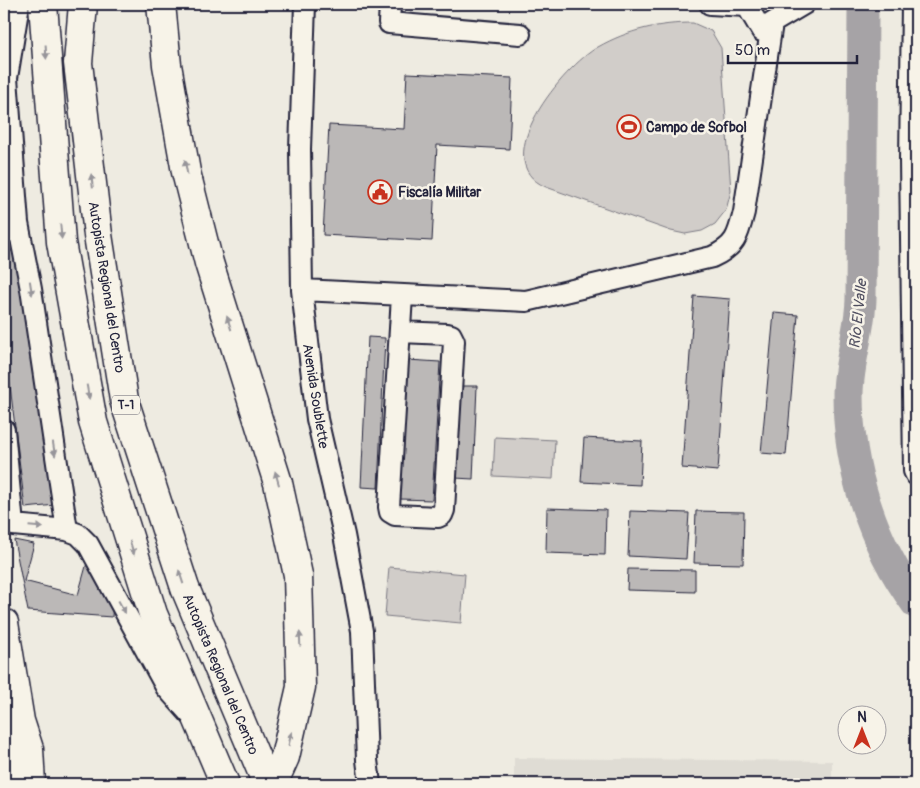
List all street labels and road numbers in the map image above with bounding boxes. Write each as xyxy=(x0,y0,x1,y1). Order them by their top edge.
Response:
street label: Autopista Regional del Centro xyxy=(85,200,129,374)
street label: Avenida Soublette xyxy=(299,342,332,450)
road number: T-1 xyxy=(112,396,140,414)
street label: Autopista Regional del Centro xyxy=(179,591,262,758)

